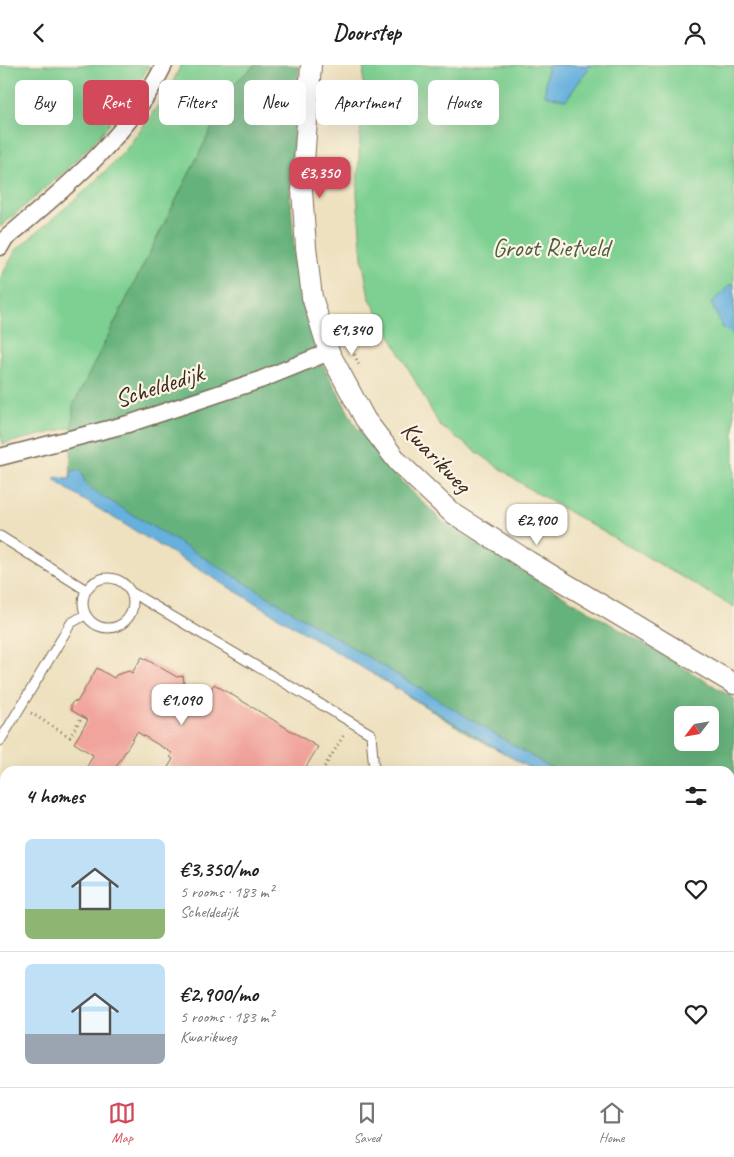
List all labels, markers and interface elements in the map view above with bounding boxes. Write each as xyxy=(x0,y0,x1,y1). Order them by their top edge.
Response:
icon: back xyxy=(25,19,53,47)
text: Doorstep xyxy=(333,19,401,47)
icon: person xyxy=(681,19,709,47)
chip: Buy xyxy=(15,80,73,125)
chip: Rent xyxy=(83,80,149,125)
chip: Filters xyxy=(159,80,234,125)
chip: New xyxy=(244,80,306,125)
chip: Apartment xyxy=(316,80,418,125)
chip: House xyxy=(428,80,499,125)
pin: €3,350 xyxy=(279,157,361,199)
text: €3,350 xyxy=(301,163,339,183)
park label: Groot Rietveld xyxy=(492,232,613,264)
pin: €1,340 xyxy=(311,313,393,356)
text: €1,340 xyxy=(332,320,372,340)
street label: Scheldedijk xyxy=(111,356,209,415)
street label: Kwarikweg xyxy=(394,414,480,501)
pin: €2,900 xyxy=(496,503,578,546)
text: €2,900 xyxy=(518,510,556,530)
pin: €1,090 xyxy=(141,683,223,726)
text: €1,090 xyxy=(163,690,201,710)
north arrow xyxy=(674,706,719,751)
map controls xyxy=(674,706,719,751)
icon: filters xyxy=(682,782,710,810)
text: 4 homes xyxy=(25,783,84,809)
text: €3,350/mo xyxy=(180,856,258,882)
icon: home xyxy=(65,859,125,919)
icon: heart xyxy=(682,875,710,903)
text: 5 rooms · 183 m² xyxy=(180,882,274,902)
text: Scheldedijk xyxy=(180,902,238,922)
text: €2,900/mo xyxy=(180,981,258,1007)
icon: home xyxy=(65,984,125,1044)
icon: heart xyxy=(682,1000,710,1028)
text: 5 rooms · 183 m² xyxy=(180,1007,274,1027)
text: Kwarikweg xyxy=(180,1027,236,1047)
tab: Map xyxy=(108,1099,136,1146)
tab: Saved xyxy=(353,1099,381,1146)
tab: Home xyxy=(598,1099,626,1146)

